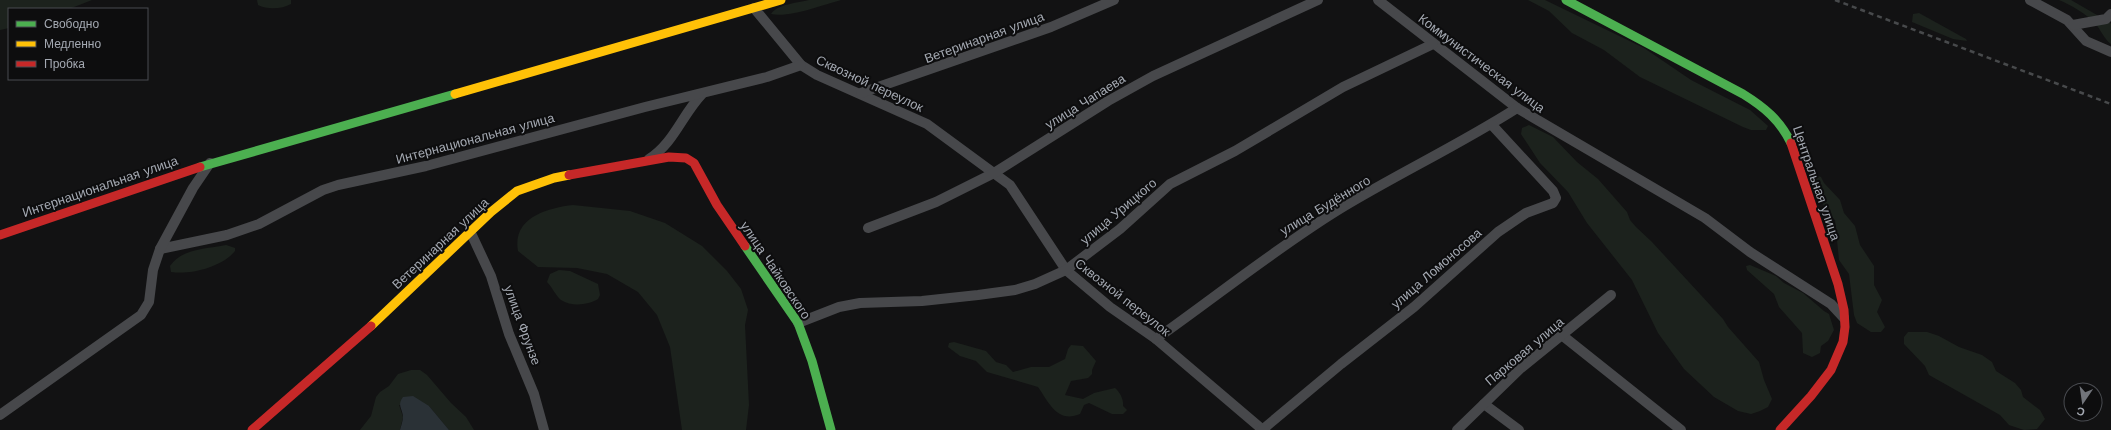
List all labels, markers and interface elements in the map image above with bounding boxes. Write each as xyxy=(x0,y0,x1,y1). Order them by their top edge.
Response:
legend xyxy=(8,8,148,80)
street label: Ветеринарная улица xyxy=(922,9,1047,66)
street label: Коммунистическая улица xyxy=(1416,11,1548,116)
text: Свободно xyxy=(44,17,99,31)
text: Медленно xyxy=(44,37,101,51)
street label: Сквозной переулок xyxy=(814,52,926,115)
text: Пробка xyxy=(44,57,85,71)
street label: улица Чапаева xyxy=(1042,70,1129,132)
street label: Интернациональная улица xyxy=(394,110,557,167)
street label: Центральная улица xyxy=(1790,124,1843,243)
street label: Интернациональная улица xyxy=(20,153,181,220)
street label: улица Будённого xyxy=(1277,173,1373,238)
street label: улица Урицкого xyxy=(1077,175,1159,248)
street label: Ветеринарная улица xyxy=(389,194,492,292)
street label: улица Чайковского xyxy=(737,219,814,322)
street label: улица Ломоносова xyxy=(1388,225,1485,312)
street label: Сквозной переулок xyxy=(1072,256,1173,339)
street label: улица Фрунзе xyxy=(501,283,544,367)
street label: Парковая улица xyxy=(1482,314,1567,389)
north arrow xyxy=(2063,382,2103,422)
text: С xyxy=(2075,404,2086,418)

